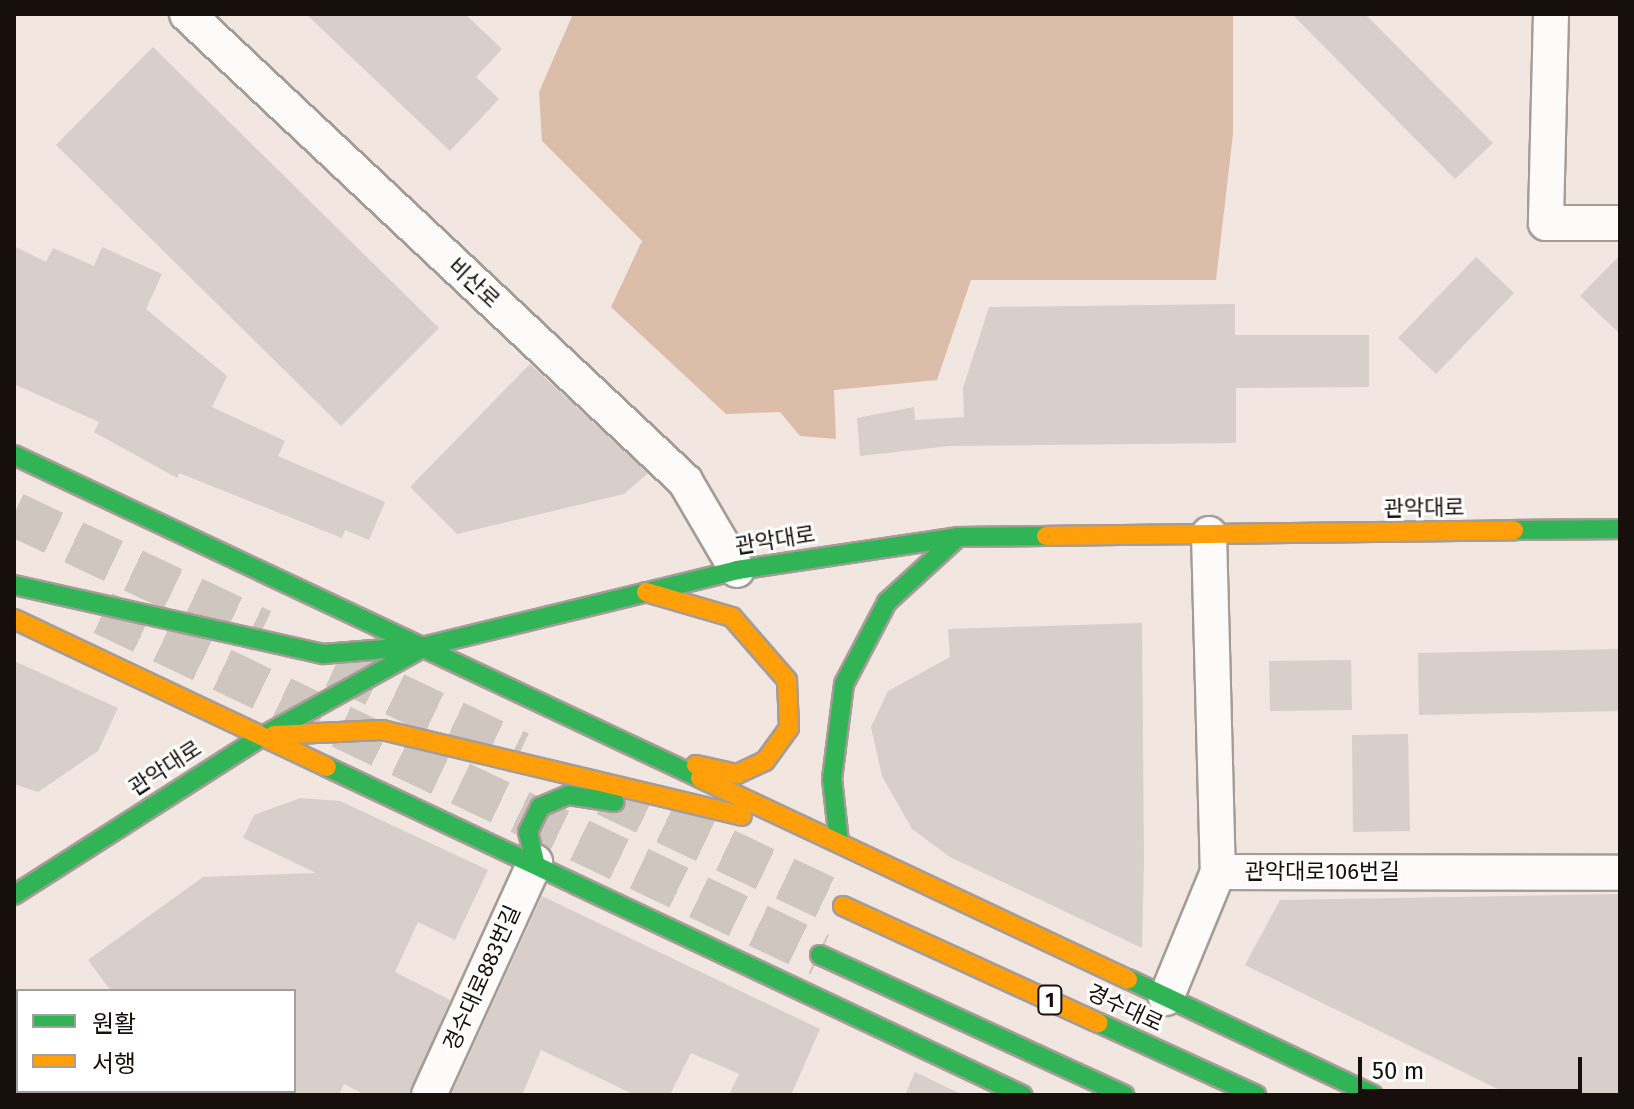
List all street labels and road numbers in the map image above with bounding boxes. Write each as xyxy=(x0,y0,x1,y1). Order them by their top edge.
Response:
street label: 비산로 xyxy=(443,253,505,313)
street label: 관악대로 xyxy=(1383,494,1465,522)
street label: 관악대로 xyxy=(733,521,817,559)
street label: 관악대로 xyxy=(124,735,206,801)
street label: 관악대로106번길 xyxy=(1245,859,1399,885)
street label: 경수대로883번길 xyxy=(438,901,526,1055)
street label: 경수대로 xyxy=(1083,979,1167,1037)
road number: 1 xyxy=(1036,984,1064,1016)

